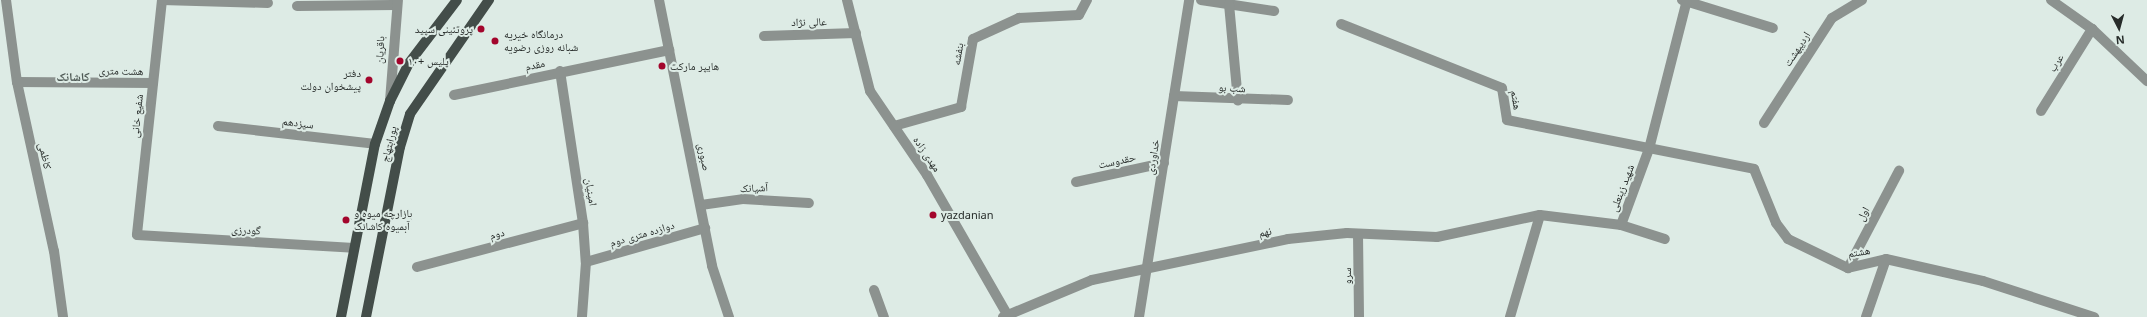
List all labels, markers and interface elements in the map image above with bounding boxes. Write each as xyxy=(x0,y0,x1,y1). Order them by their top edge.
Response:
north arrow xyxy=(2099,8,2139,48)
street label: عالی نژاد xyxy=(791,15,827,29)
place label: پروتئینی سپید xyxy=(415,22,473,36)
marker: پروتئینی سپید xyxy=(476,24,486,34)
place label: درمانگاه خیریه شبانه روزی رضویه xyxy=(504,28,578,54)
street label: اردیبهشت xyxy=(1781,29,1813,69)
text: N xyxy=(2115,33,2126,48)
marker: درمانگاه خیریه شبانه روزی رضویه xyxy=(489,35,501,47)
street label: باقریان xyxy=(373,36,387,64)
street label: بنفشه xyxy=(950,42,966,66)
street label: عرب xyxy=(2046,52,2066,74)
place label: پلیس +۱۰ xyxy=(408,54,449,68)
marker: پلیس +۱۰ xyxy=(395,56,405,66)
street label: مقدم xyxy=(524,56,546,74)
place label: هایپر مارکت xyxy=(670,59,719,73)
marker: هایپر مارکت xyxy=(657,61,667,71)
street label: هشت متری xyxy=(98,64,144,78)
place label: دفتر پیشخوان دولت xyxy=(301,67,361,93)
district label: کاشانک xyxy=(56,70,90,84)
marker: دفتر پیشخوان دولت xyxy=(364,75,374,85)
street label: شب بو xyxy=(1218,81,1246,95)
street label: هفتم xyxy=(1508,89,1524,111)
street label: شفیع خانی xyxy=(128,93,146,139)
street label: سیزدهم xyxy=(282,115,314,131)
street label: پورابتهاج xyxy=(378,125,400,163)
street label: مهدی زاده xyxy=(910,134,944,174)
street label: خداوردی xyxy=(1144,138,1162,176)
street label: کاظمی xyxy=(36,142,54,170)
street label: صبوری xyxy=(695,142,713,172)
street label: حقدوست xyxy=(1097,151,1137,171)
street label: شهید زینعلی xyxy=(1607,163,1637,213)
street label: امینیان xyxy=(582,177,600,207)
street label: آشیانک xyxy=(740,181,768,195)
street label: اول xyxy=(1854,205,1872,223)
place label: بازارچه میوه و آبمیوه کاشانک xyxy=(354,207,412,233)
place label: yazdanian xyxy=(941,208,993,222)
marker: yazdanian xyxy=(928,210,938,220)
marker: بازارچه میوه و آبمیوه کاشانک xyxy=(341,215,351,225)
street label: دوازده متری دوم xyxy=(608,218,676,250)
street label: گودرزی xyxy=(231,223,261,237)
street label: نهم xyxy=(1257,224,1273,240)
street label: دوم xyxy=(488,226,506,242)
street label: هشتم xyxy=(1847,244,1871,260)
street label: سرو xyxy=(1340,268,1354,284)

